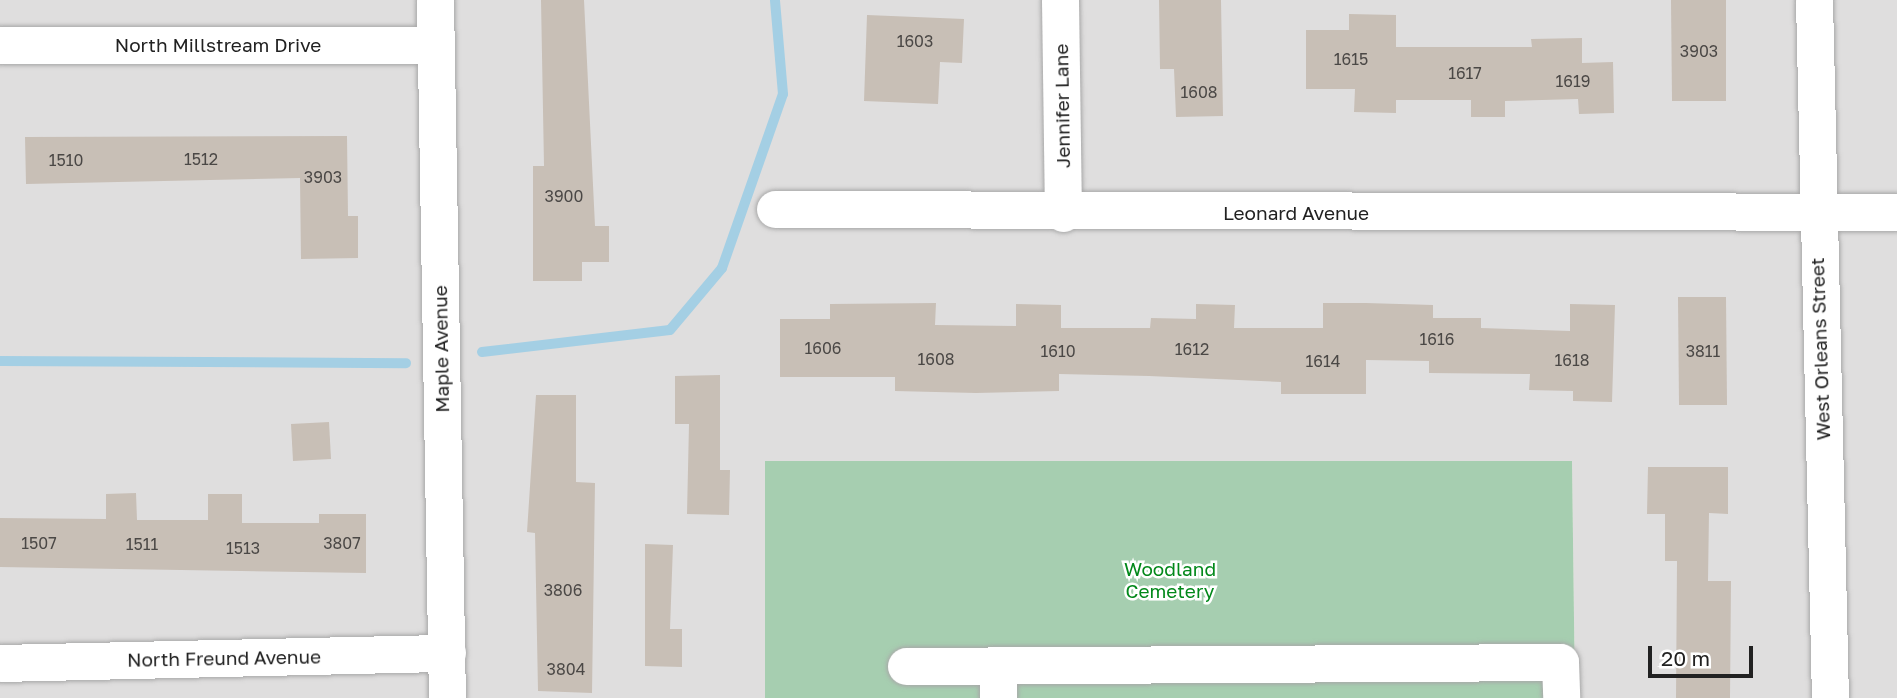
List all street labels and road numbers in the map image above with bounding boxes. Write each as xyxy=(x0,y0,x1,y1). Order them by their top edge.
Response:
street label: North Millstream Drive xyxy=(115,34,321,56)
street label: Jennifer Lane xyxy=(1050,44,1074,168)
street label: Leonard Avenue xyxy=(1223,202,1369,224)
street label: West Orleans Street xyxy=(1805,257,1835,441)
street label: Maple Avenue xyxy=(428,285,454,413)
street label: North Freund Avenue xyxy=(127,645,321,671)

